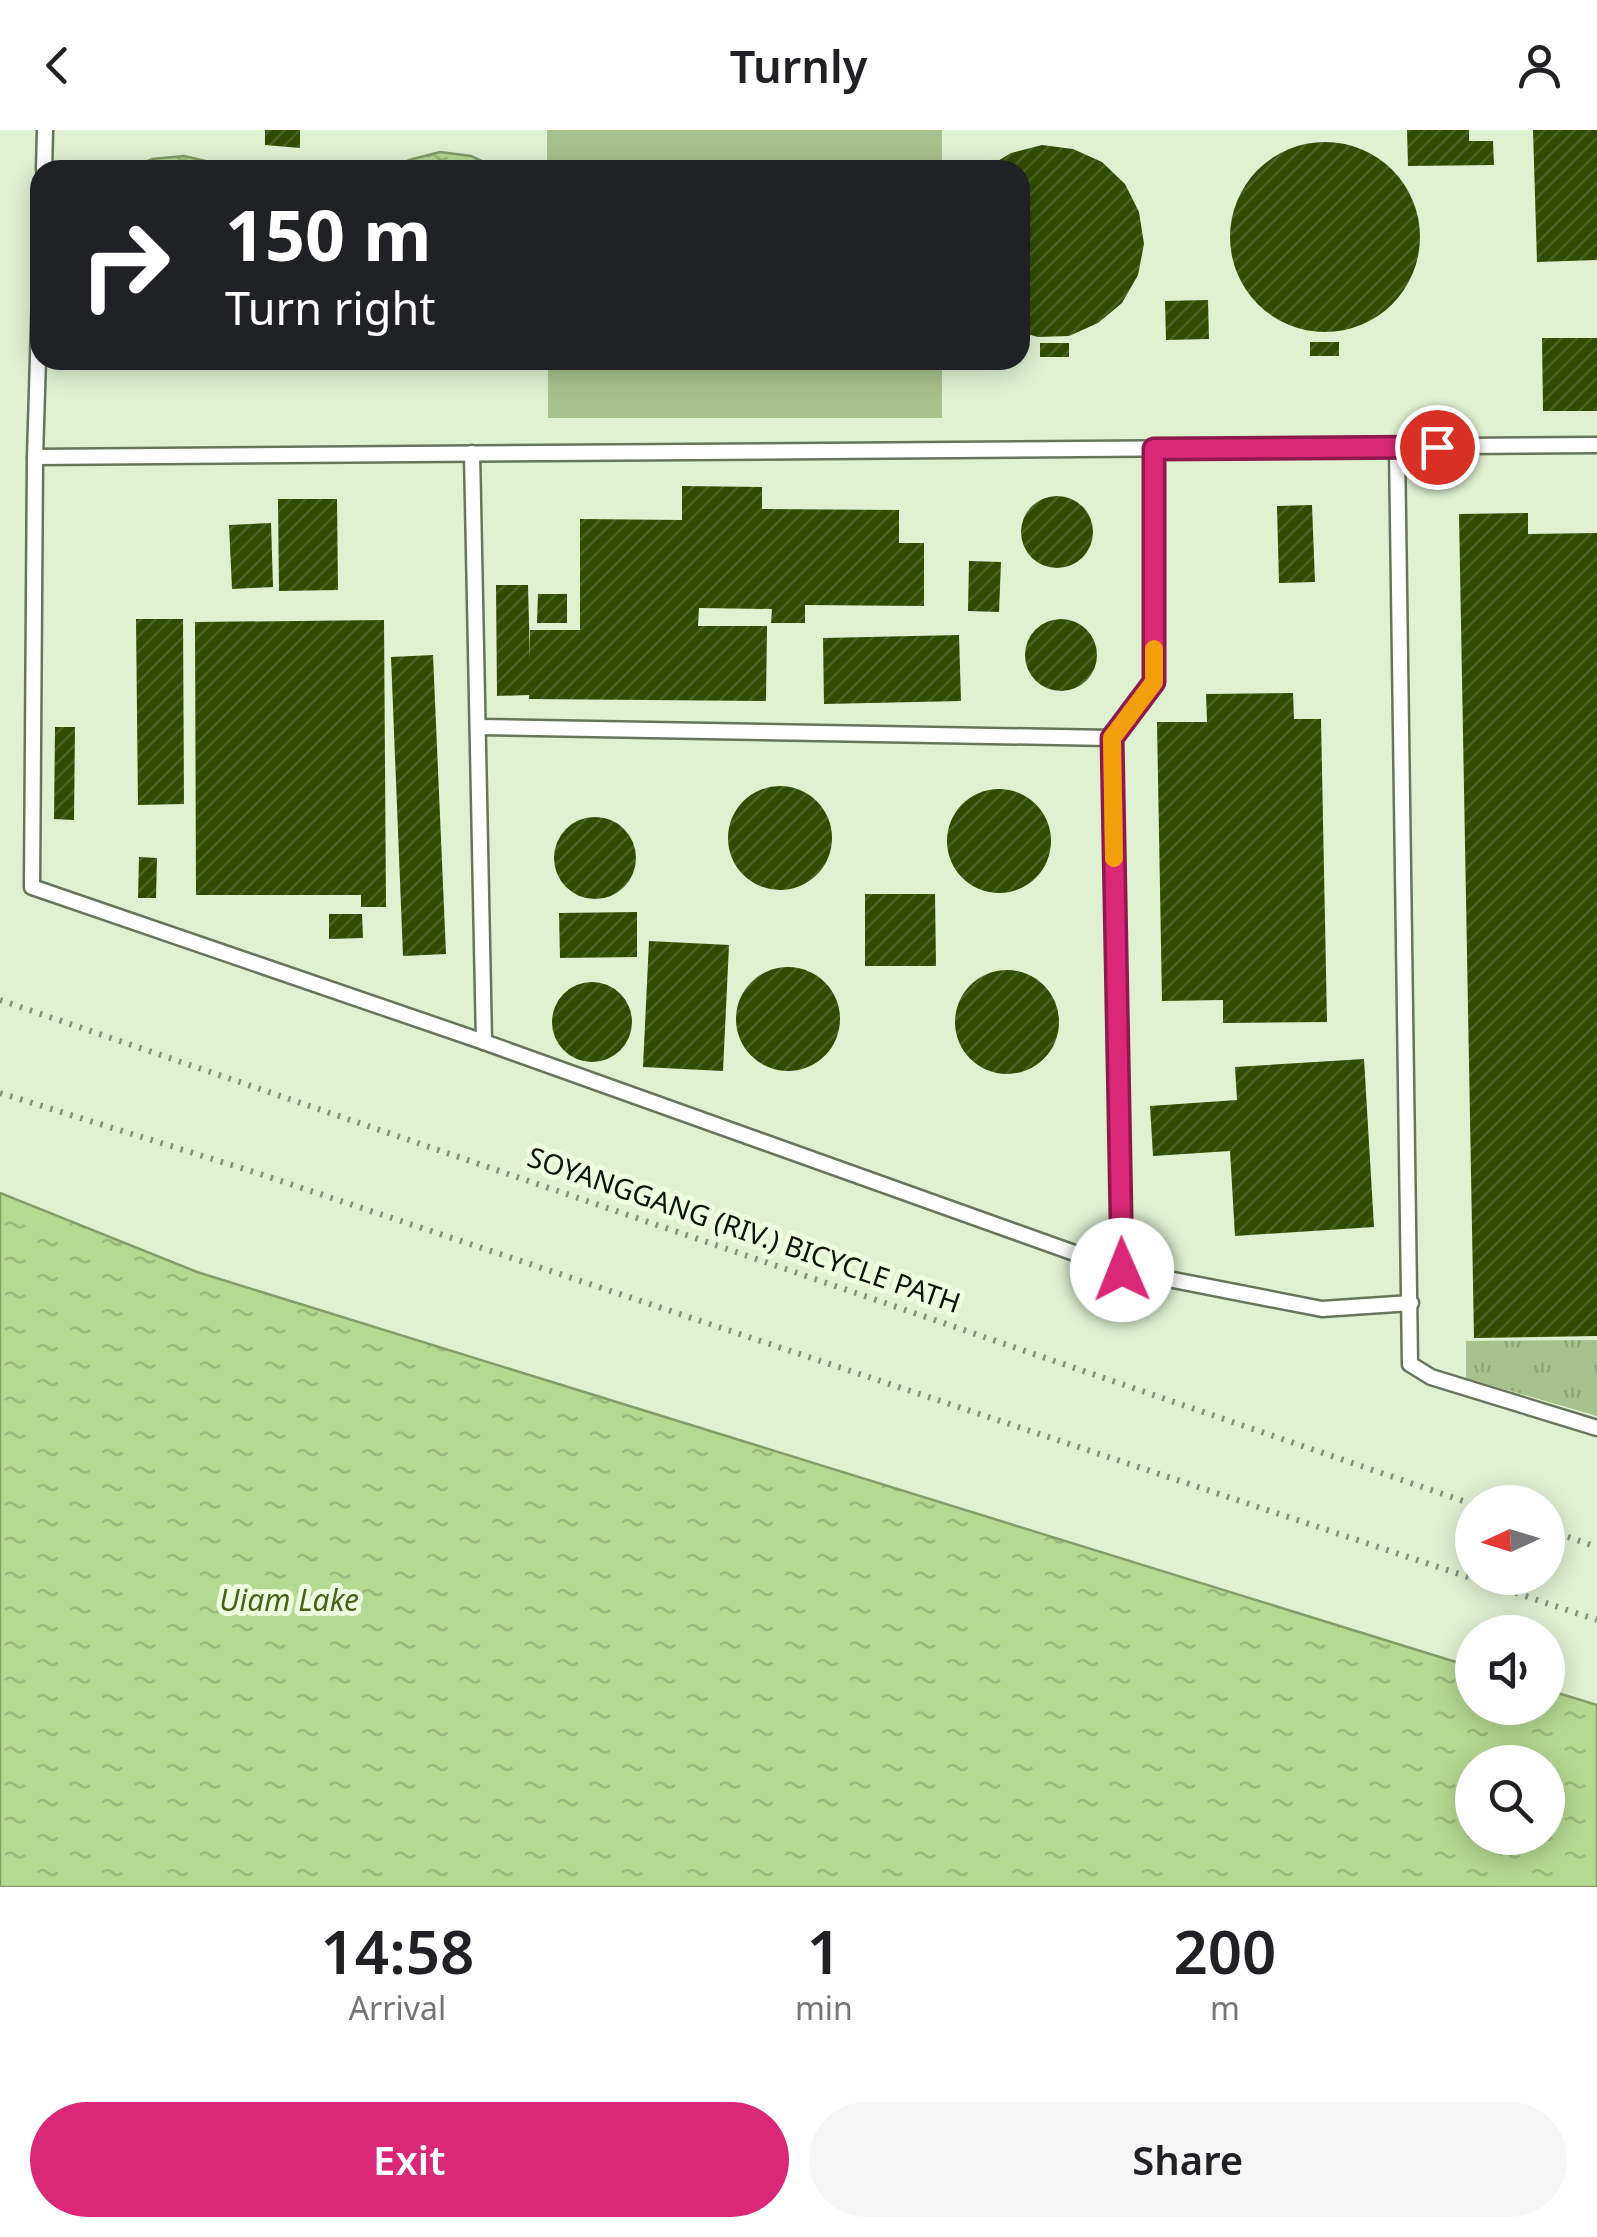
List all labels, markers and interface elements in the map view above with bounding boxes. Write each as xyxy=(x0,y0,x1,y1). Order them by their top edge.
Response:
text: Turnly xyxy=(730,35,867,96)
icon: back xyxy=(30,38,85,93)
icon: person xyxy=(1512,38,1567,93)
text: 150 m xyxy=(225,186,432,282)
icon: right xyxy=(60,200,190,330)
text: Turn right xyxy=(225,277,436,338)
pin xyxy=(1395,405,1480,490)
icon: arrive xyxy=(1410,420,1465,475)
street label: SOYANGGANG (RIV.) BICYCLE PATH xyxy=(523,1137,966,1321)
position arrow xyxy=(1070,1218,1174,1322)
north arrow xyxy=(1455,1485,1565,1595)
map controls xyxy=(1455,1485,1565,1855)
water label: Uiam Lake xyxy=(219,1579,359,1620)
button: sound xyxy=(1455,1615,1565,1725)
button: search xyxy=(1455,1745,1565,1855)
text: 14:58 xyxy=(321,1910,474,1992)
text: 1 xyxy=(807,1910,841,1992)
text: 200 xyxy=(1173,1910,1276,1992)
text: Arrival xyxy=(349,1986,446,2029)
text: min xyxy=(795,1986,853,2029)
text: m xyxy=(1210,1986,1240,2029)
button: Exit xyxy=(30,2102,789,2217)
button: Share xyxy=(809,2102,1567,2217)

